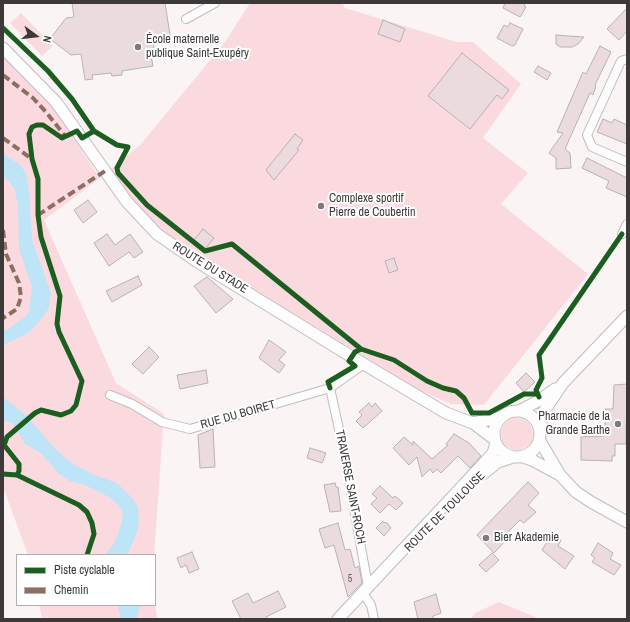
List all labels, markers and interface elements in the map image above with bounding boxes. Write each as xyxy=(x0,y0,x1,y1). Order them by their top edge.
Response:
north arrow xyxy=(16,16,56,56)
place label: École maternelle publique Saint-Exupéry xyxy=(146,33,249,61)
text: N xyxy=(40,34,55,44)
marker: École maternelle publique Saint-Exupéry xyxy=(133,42,143,52)
place label: Complexe sportif Pierre de Coubertin xyxy=(329,192,415,220)
marker: Complexe sportif Pierre de Coubertin xyxy=(316,201,326,211)
street label: ROUTE DU STADE xyxy=(170,239,250,297)
street label: RUE DU BOIRET xyxy=(199,397,277,433)
place label: Pharmacie de la Grande Barthe xyxy=(538,410,610,438)
marker: Pharmacie de la Grande Barthe xyxy=(613,419,623,429)
street label: TRAVERSE SAINT-ROCH xyxy=(332,429,368,545)
street label: ROUTE DE TOULOUSE xyxy=(402,469,488,555)
place label: Bier Akademie xyxy=(494,531,559,545)
marker: Bier Akademie xyxy=(481,533,491,543)
legend xyxy=(16,554,156,606)
text: Piste cyclable xyxy=(54,562,115,578)
house number: 5 xyxy=(348,573,352,585)
text: Chemin xyxy=(54,582,88,598)

